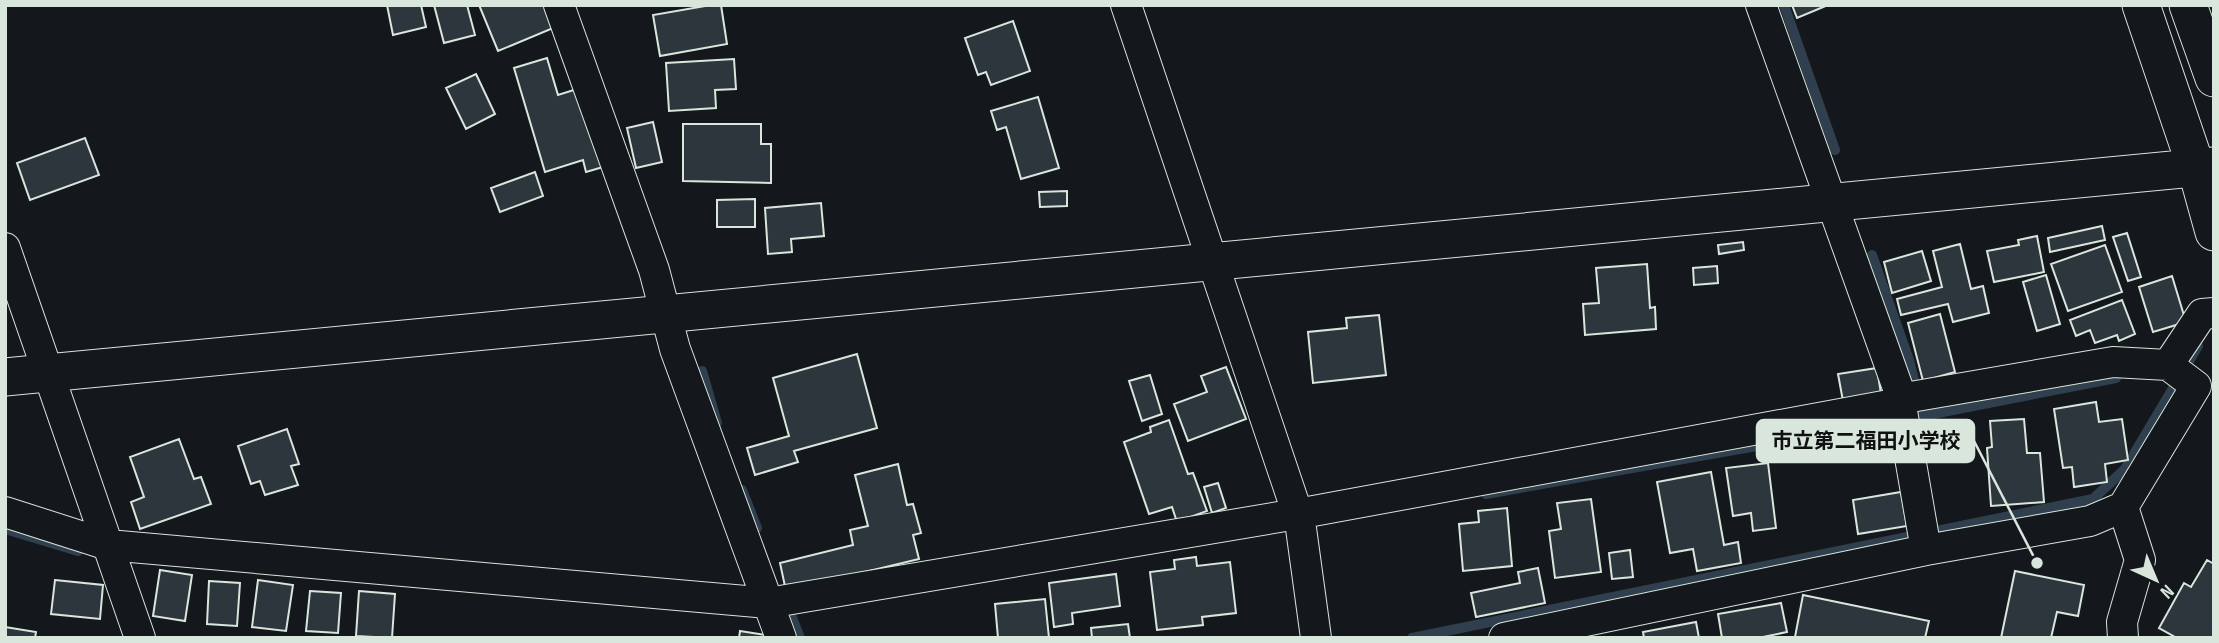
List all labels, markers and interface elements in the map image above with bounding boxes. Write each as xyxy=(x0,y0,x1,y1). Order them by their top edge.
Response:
callout: 市立第二福田小学校 xyxy=(1757,420,1974,462)
text: 市立第二福田小学校 xyxy=(1772,429,1961,454)
north arrow xyxy=(2121,545,2191,615)
text: N xyxy=(2155,579,2178,603)

